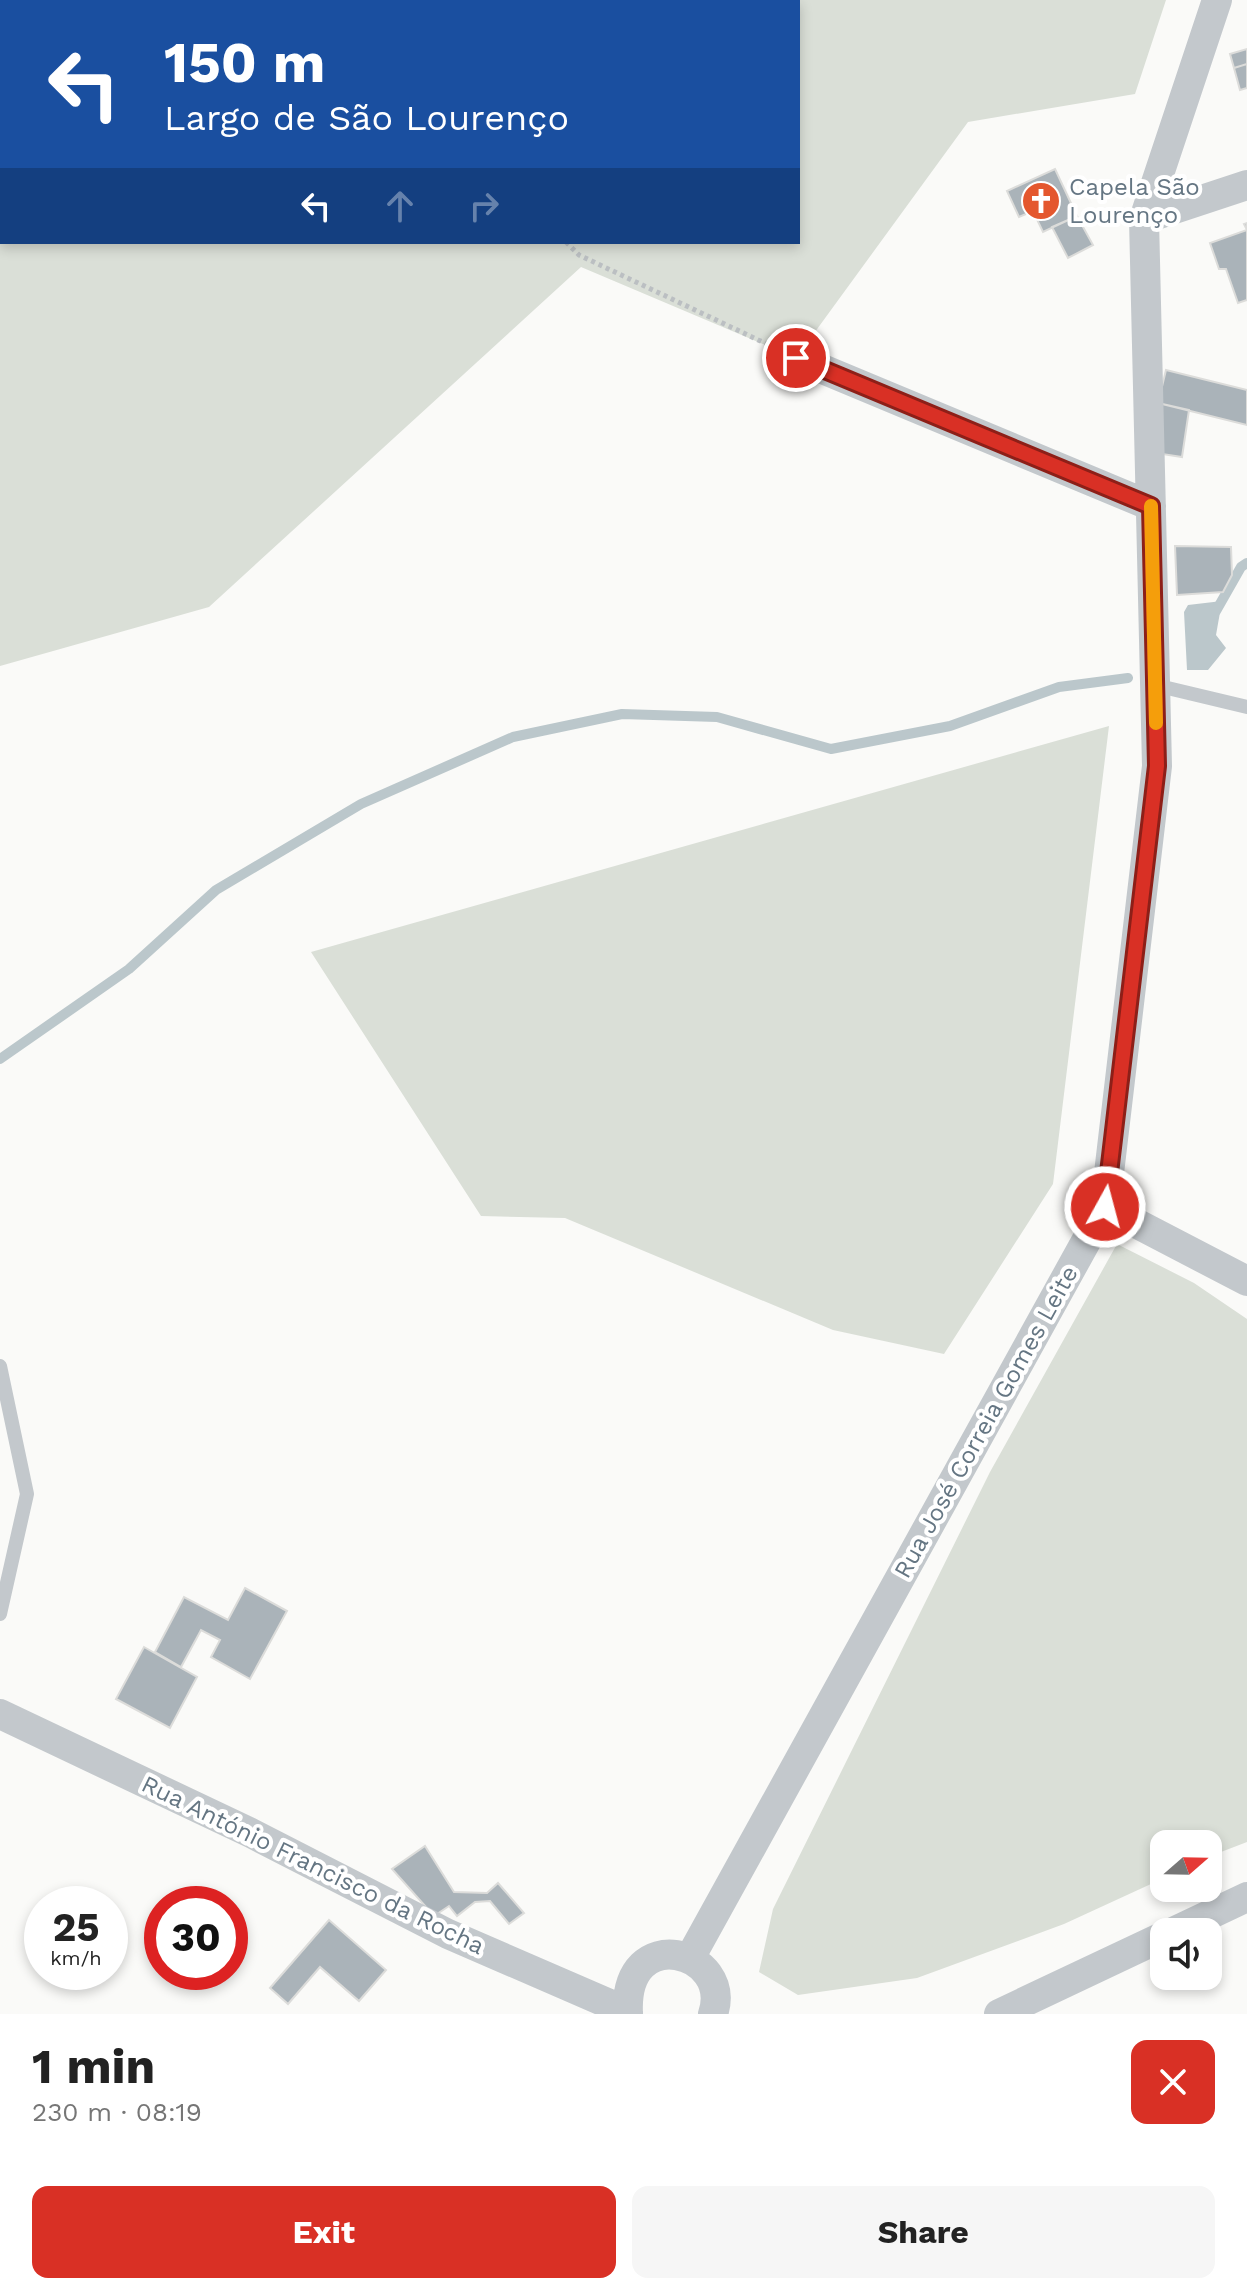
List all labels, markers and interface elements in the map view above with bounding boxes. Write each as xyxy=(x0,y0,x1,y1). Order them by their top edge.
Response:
text: 150 m xyxy=(164,30,326,96)
icon: left xyxy=(32,32,136,136)
text: Largo de São Lourenço xyxy=(164,97,569,139)
place label: Capela São Lourenço xyxy=(1069,173,1200,229)
church icon: Capela São Lourenço xyxy=(1020,180,1062,222)
icon: left xyxy=(294,184,338,228)
icon: ahead xyxy=(378,184,422,228)
icon: right xyxy=(462,184,506,228)
pin xyxy=(762,324,830,392)
icon: arrive xyxy=(774,336,818,380)
position arrow xyxy=(1063,1165,1147,1249)
street label: Rua José Correia Gomes Leite xyxy=(888,1261,1084,1583)
street label: Rua António Francisco da Rocha xyxy=(137,1770,489,1960)
north arrow xyxy=(1150,1830,1222,1902)
map controls xyxy=(1150,1830,1222,1990)
speed limit sign: 30 xyxy=(144,1886,248,1990)
text: 25 xyxy=(52,1904,100,1951)
button: sound xyxy=(1150,1918,1222,1990)
text: km/h xyxy=(50,1946,102,1970)
text: 1 min xyxy=(32,2038,155,2095)
button: close xyxy=(1131,2040,1215,2124)
text: 230 m · 08:19 xyxy=(32,2097,202,2127)
button: Exit xyxy=(32,2186,616,2278)
button: Share xyxy=(632,2186,1215,2278)

